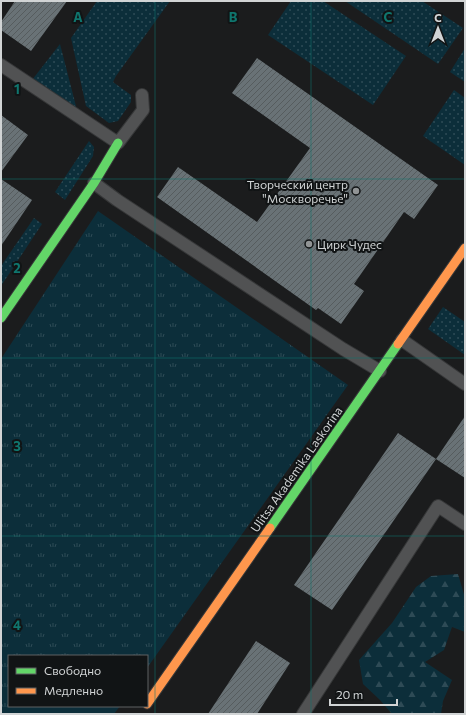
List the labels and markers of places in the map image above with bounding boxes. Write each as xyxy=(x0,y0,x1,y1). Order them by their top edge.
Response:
place label: Творческий центр "Москворечье" xyxy=(247,177,348,205)
marker: Творческий центр "Москворечье" xyxy=(351,186,361,196)
place label: Цирк Чудес xyxy=(317,237,382,251)
marker: Цирк Чудес xyxy=(304,239,314,249)

